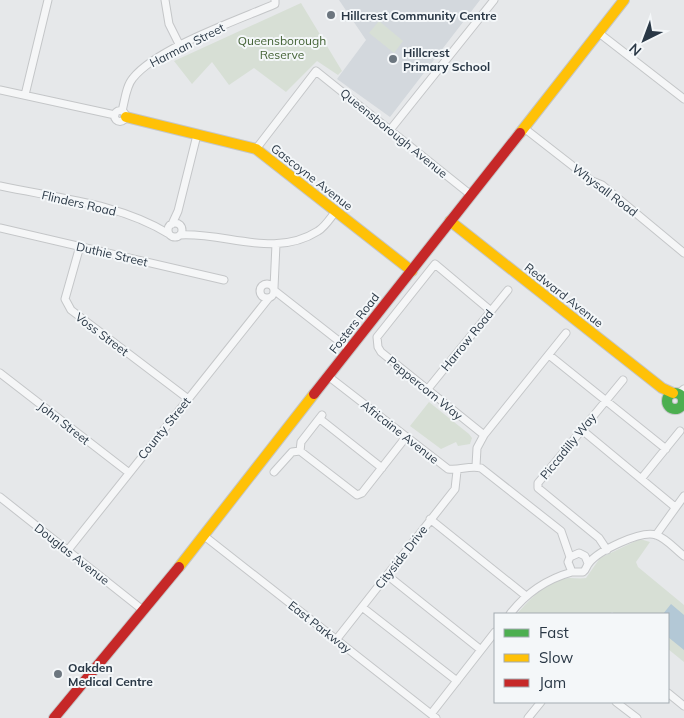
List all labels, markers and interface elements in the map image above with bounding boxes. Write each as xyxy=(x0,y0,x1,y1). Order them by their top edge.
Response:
place label: Hillcrest Community Centre xyxy=(341,8,497,23)
marker: Hillcrest Community Centre xyxy=(325,9,337,21)
north arrow xyxy=(619,15,669,65)
street label: Harman Street xyxy=(147,20,227,70)
park label: Queensborough Reserve xyxy=(238,33,326,62)
text: N xyxy=(625,39,645,60)
place label: Hillcrest Primary School xyxy=(403,45,490,74)
marker: Hillcrest Primary School xyxy=(387,53,399,65)
street label: Queensborough Avenue xyxy=(337,85,451,181)
street label: Gascoyne Avenue xyxy=(268,140,356,214)
street label: Whysall Road xyxy=(569,161,641,219)
street label: Flinders Road xyxy=(40,187,118,219)
street label: Duthie Street xyxy=(75,239,149,269)
street label: Redward Avenue xyxy=(522,260,606,330)
street label: Fosters Road xyxy=(326,290,382,356)
street label: Harrow Road xyxy=(438,306,496,374)
street label: Voss Street xyxy=(72,309,132,359)
street label: Peppercorn Way xyxy=(384,353,466,423)
street label: County Street xyxy=(134,394,194,462)
street label: Africaine Avenue xyxy=(358,397,442,467)
street label: John Street xyxy=(35,398,93,448)
street label: Piccadilly Way xyxy=(537,409,600,482)
street label: Douglas Avenue xyxy=(32,520,112,588)
street label: Cityside Drive xyxy=(372,522,430,592)
street label: East Parkway xyxy=(285,598,355,657)
legend xyxy=(494,613,669,703)
text: Fast xyxy=(539,623,569,642)
text: Slow xyxy=(539,648,573,667)
place label: Oakden Medical Centre xyxy=(68,660,153,689)
marker: Oakden Medical Centre xyxy=(52,668,64,680)
text: Jam xyxy=(539,673,566,692)

